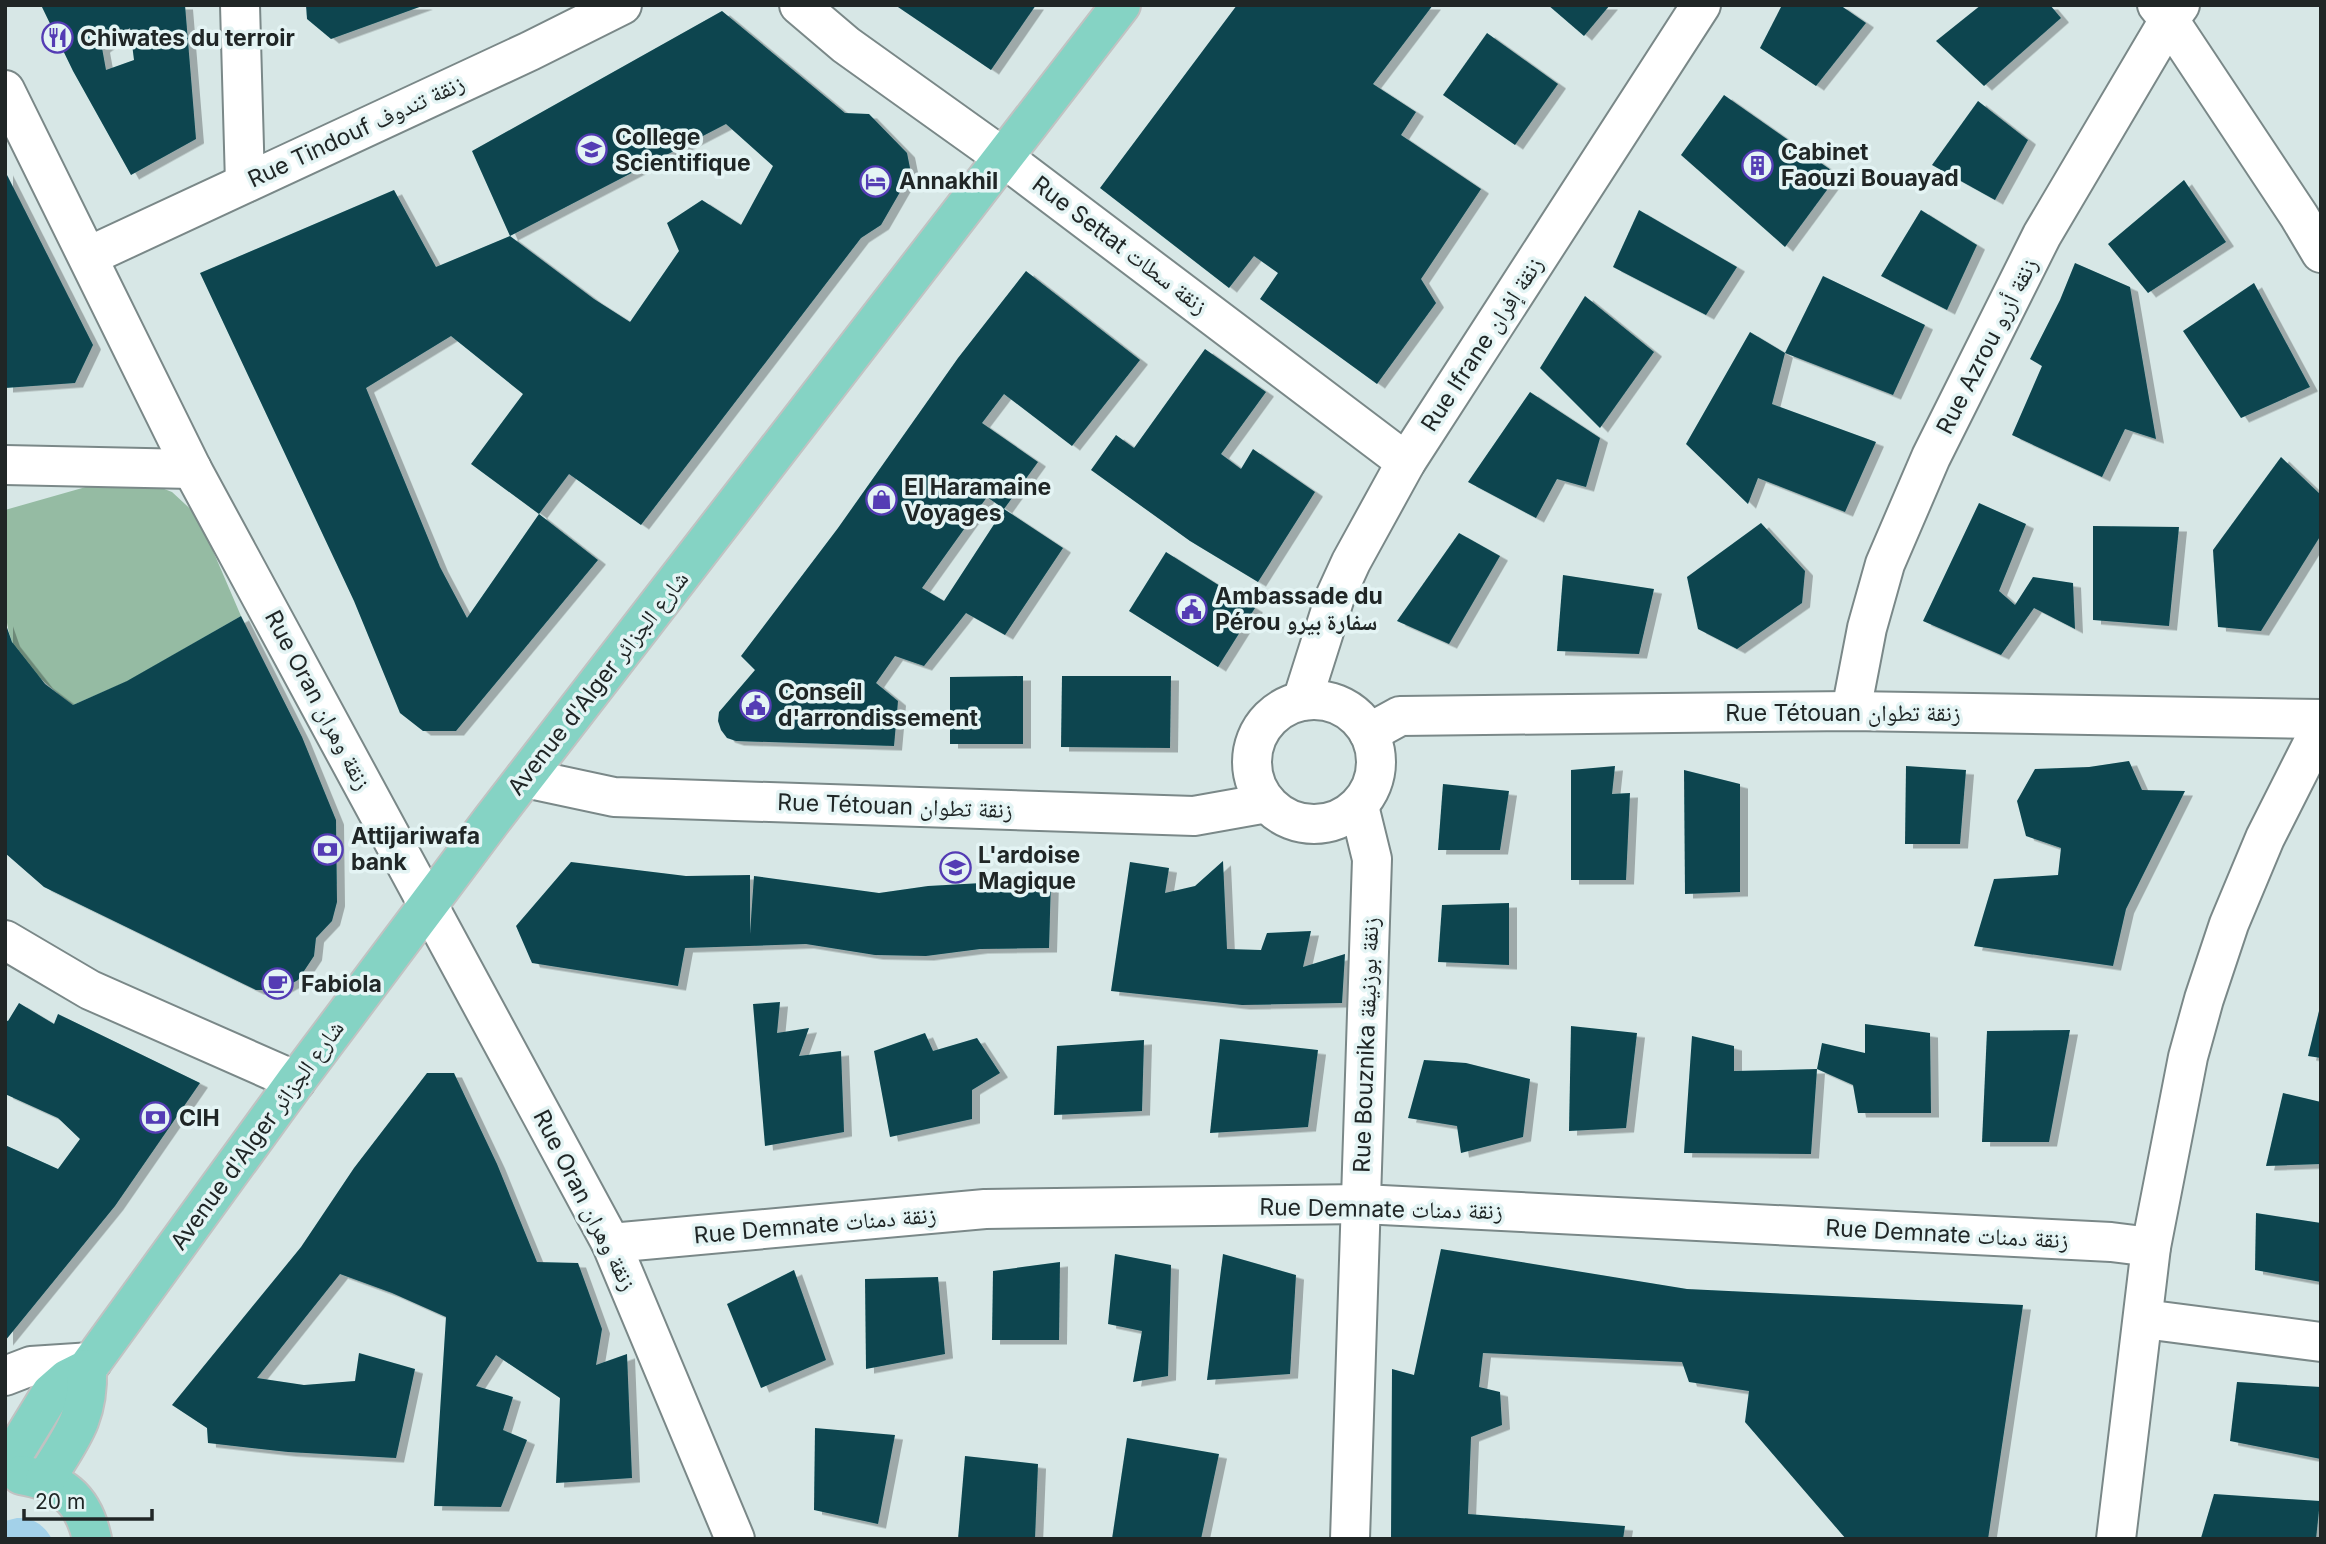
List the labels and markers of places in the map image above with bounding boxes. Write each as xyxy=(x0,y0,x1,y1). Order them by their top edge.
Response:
restaurant icon: Chiwates du terroir xyxy=(40,21,74,55)
place label: Chiwates du terroir xyxy=(80,24,295,52)
place label: College Scientifique xyxy=(615,123,751,177)
school or university icon: College Scientifique xyxy=(575,133,609,167)
place label: Cabinet Faouzi Bouayad xyxy=(1781,138,1959,192)
building icon: Cabinet Faouzi Bouayad xyxy=(1741,148,1775,182)
hotel icon: Annakhil xyxy=(859,164,893,198)
place label: Annakhil xyxy=(899,167,998,195)
place label: El Haramaine Voyages xyxy=(904,473,1051,527)
shop icon: El Haramaine Voyages xyxy=(864,483,898,517)
place label: Ambassade du Pérou سفارة بيرو xyxy=(1215,582,1383,636)
public building icon: Ambassade du Pérou سفارة بيرو xyxy=(1175,592,1209,626)
place label: Conseil d'arrondissement xyxy=(778,678,979,732)
public building icon: Conseil d'arrondissement xyxy=(738,688,772,722)
place label: Attijariwafa bank xyxy=(351,822,480,876)
bank icon: Attijariwafa bank xyxy=(311,832,345,866)
place label: L'ardoise Magique xyxy=(978,841,1080,895)
school or university icon: L'ardoise Magique xyxy=(938,851,972,885)
cafe icon: Fabiola xyxy=(261,967,295,1001)
place label: Fabiola xyxy=(301,970,382,998)
bank icon: CIH xyxy=(139,1101,173,1135)
place label: CIH xyxy=(179,1104,220,1132)

